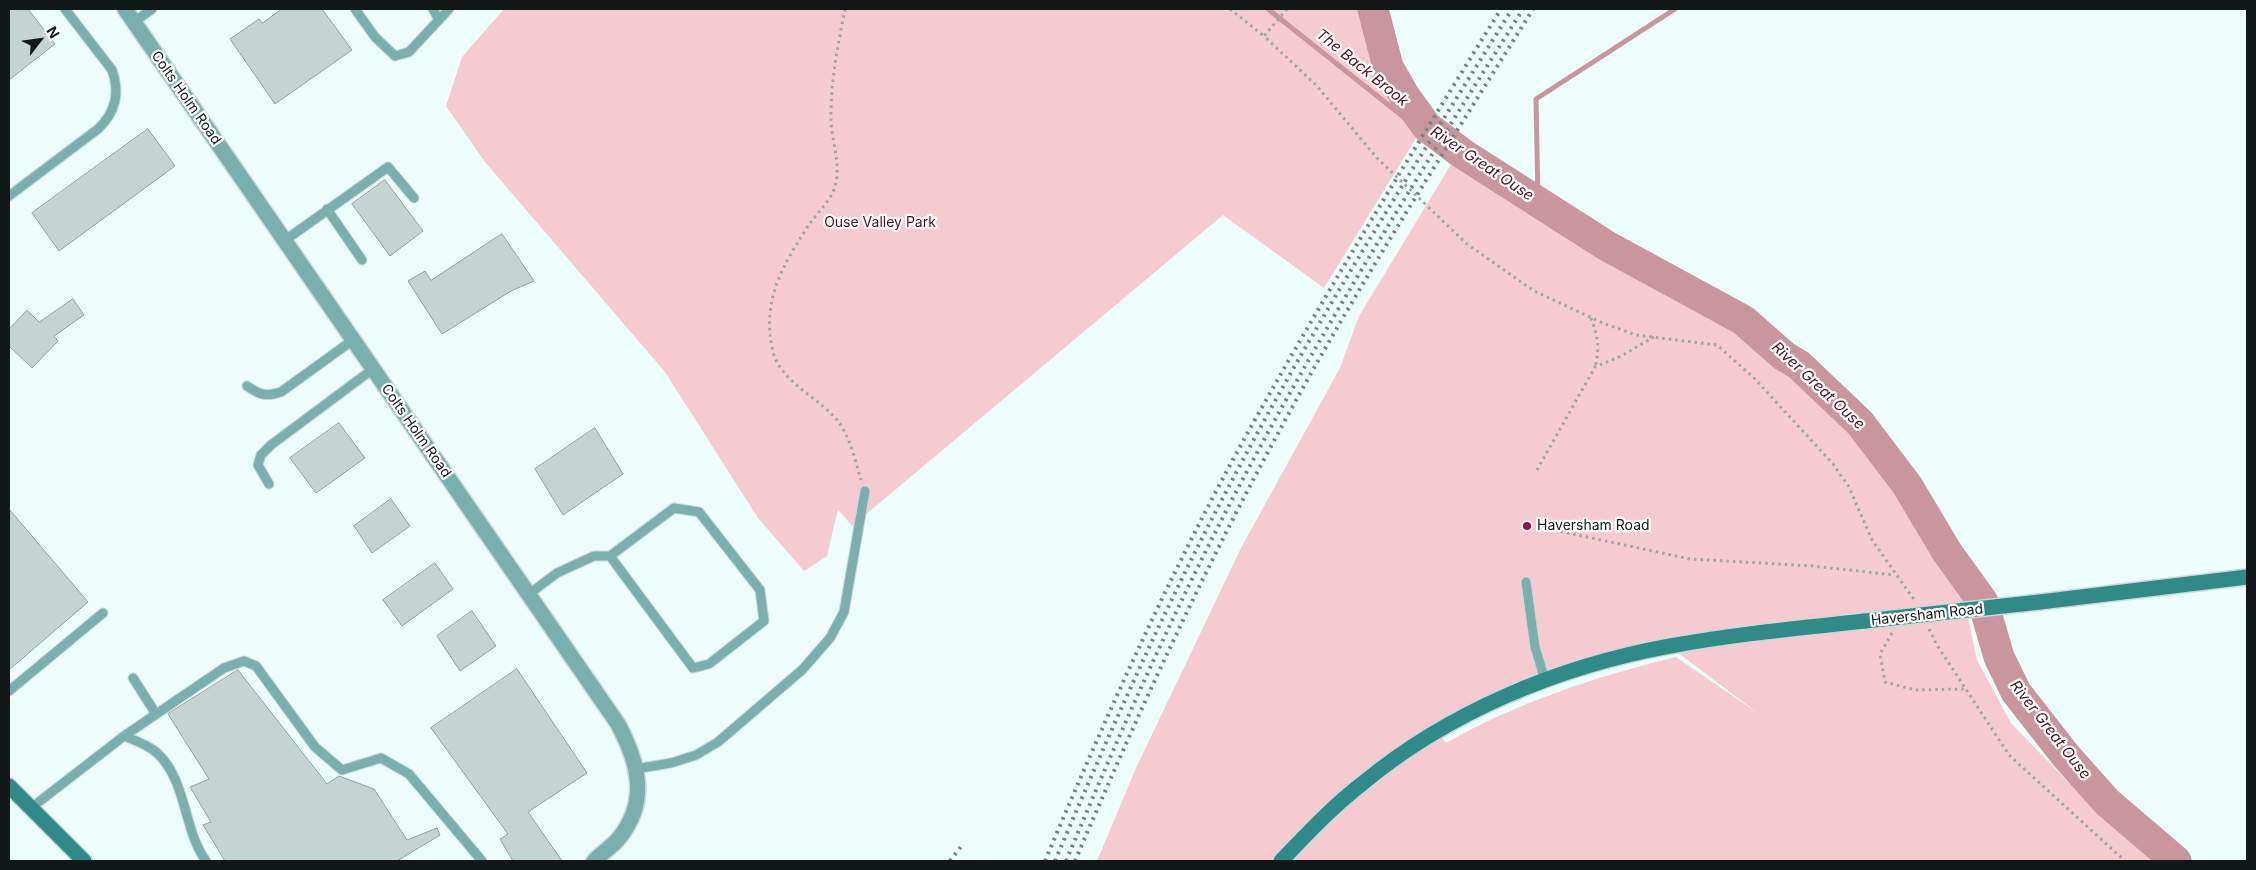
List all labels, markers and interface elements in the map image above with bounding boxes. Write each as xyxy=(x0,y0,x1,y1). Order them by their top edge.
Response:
north arrow xyxy=(15,15,65,65)
text: N xyxy=(43,23,63,41)
water label: The Back Brook xyxy=(1312,25,1412,111)
street label: Colts Holm Road xyxy=(148,48,224,148)
water label: River Great Ouse xyxy=(1427,123,1537,205)
park label: Ouse Valley Park xyxy=(824,215,936,231)
water label: River Great Ouse xyxy=(1768,338,1868,434)
street label: Colts Holm Road xyxy=(378,381,454,481)
place label: Haversham Road xyxy=(1537,518,1650,534)
marker: Haversham Road xyxy=(1521,520,1533,532)
street label: Haversham Road xyxy=(1870,601,1984,629)
water label: River Great Ouse xyxy=(2006,677,2094,783)

